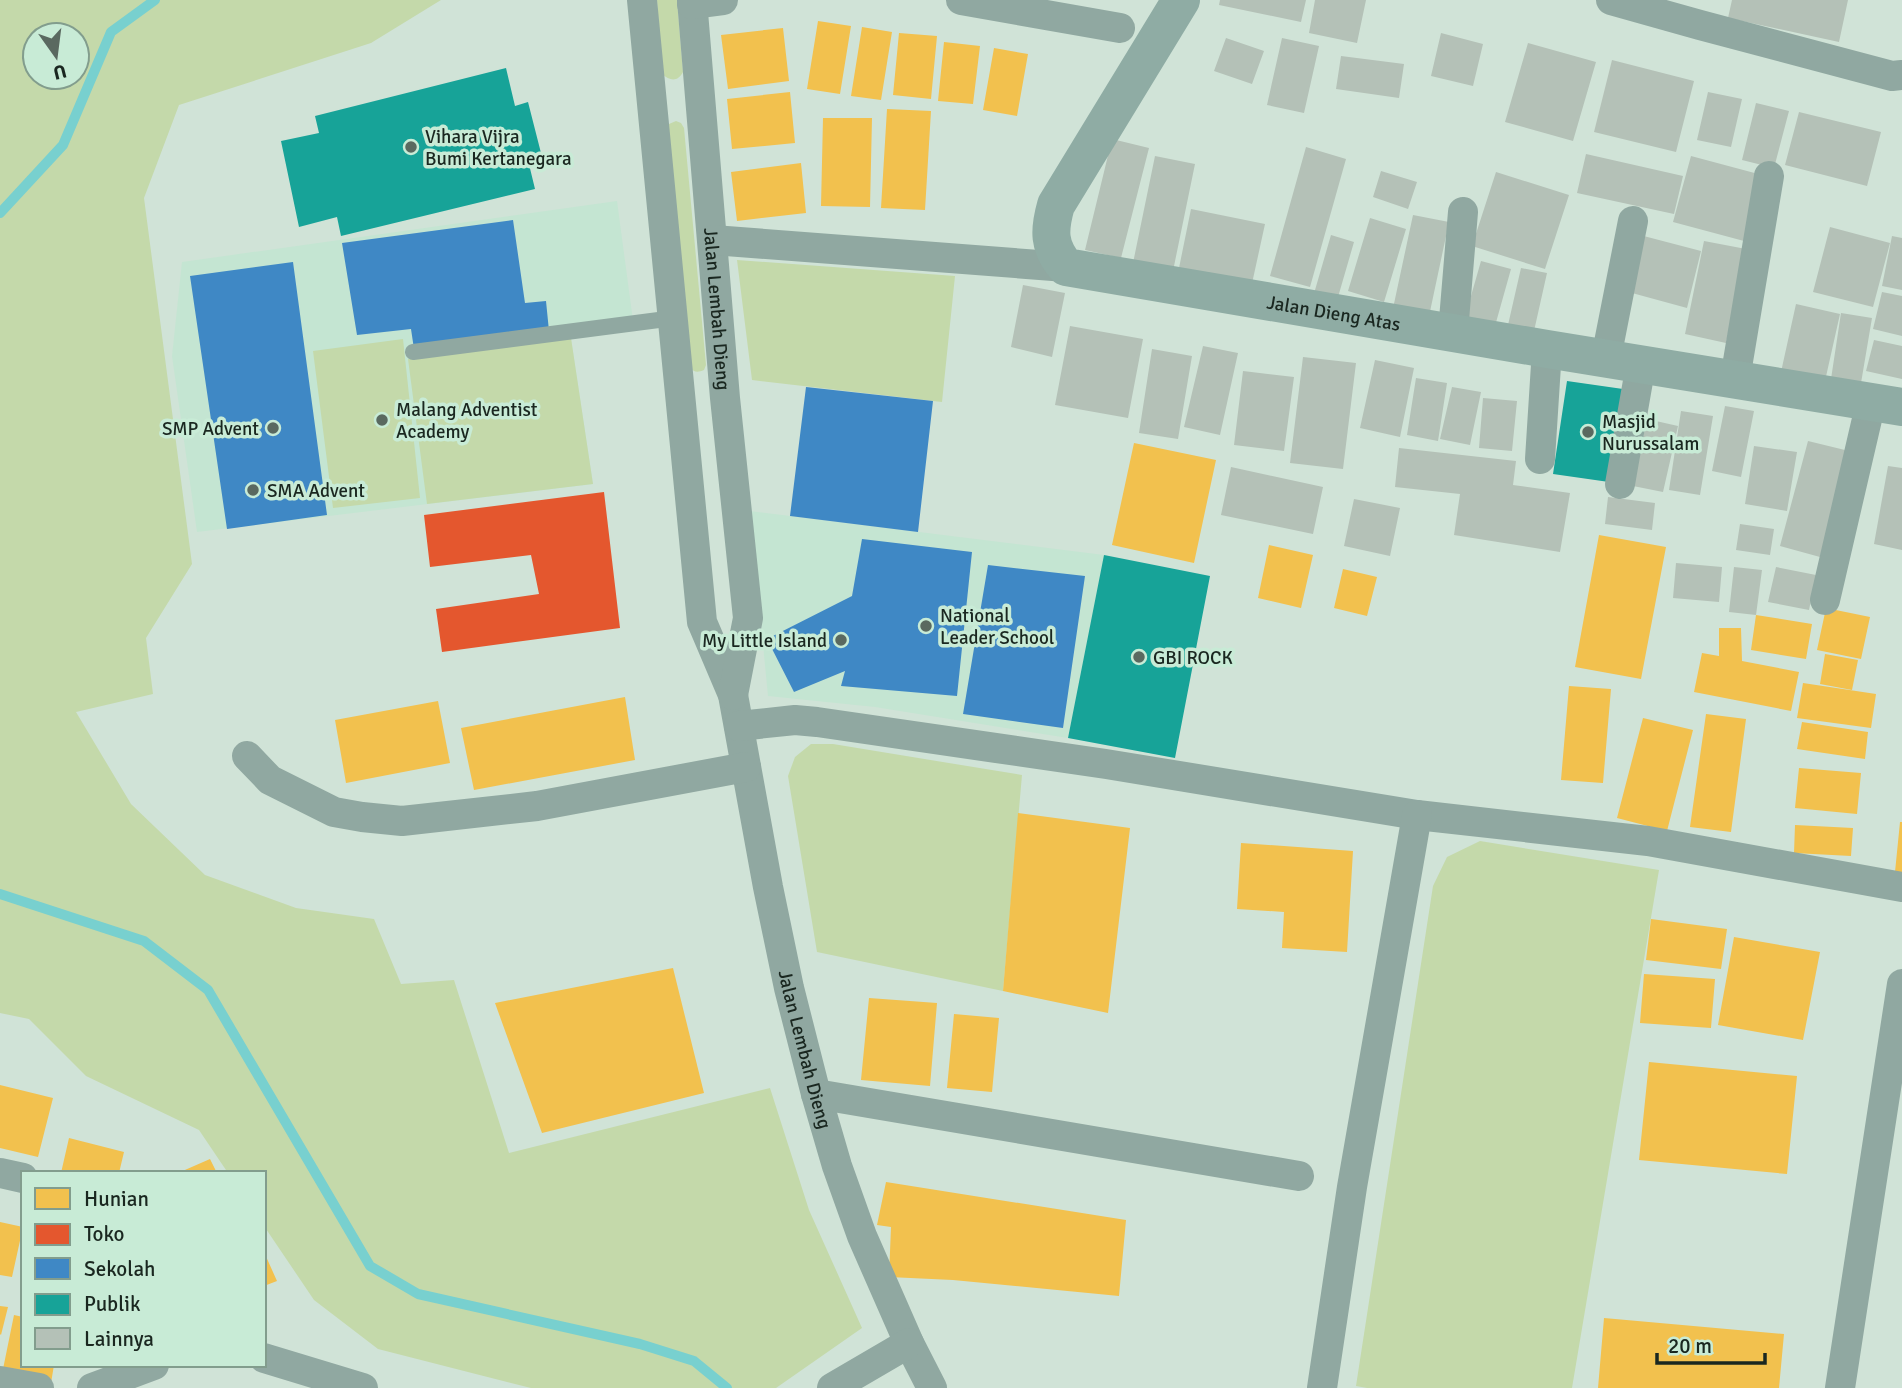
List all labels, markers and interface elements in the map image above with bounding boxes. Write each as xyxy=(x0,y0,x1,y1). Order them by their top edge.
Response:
north arrow xyxy=(21,21,91,91)
text: U xyxy=(51,58,69,85)
place label: Vihara Vijra Bumi Kertanegara xyxy=(425,125,572,171)
marker: Vihara Vijra Bumi Kertanegara xyxy=(403,139,419,155)
street label: Jalan Lembah Dieng xyxy=(698,227,735,391)
street label: Jalan Dieng Atas xyxy=(1265,290,1402,337)
place label: Malang Adventist Academy xyxy=(396,398,538,444)
place label: Masjid Nurussalam xyxy=(1602,410,1699,456)
marker: Malang Adventist Academy xyxy=(374,412,390,428)
place label: SMP Advent xyxy=(162,417,259,441)
marker: SMP Advent xyxy=(265,420,281,436)
marker: Masjid Nurussalam xyxy=(1580,424,1596,440)
place label: SMA Advent xyxy=(267,479,365,503)
marker: SMA Advent xyxy=(245,482,261,498)
place label: National Leader School xyxy=(940,604,1054,650)
marker: National Leader School xyxy=(918,618,934,634)
place label: My Little Island xyxy=(702,629,827,653)
marker: My Little Island xyxy=(833,632,849,648)
place label: GBI ROCK xyxy=(1153,646,1234,670)
marker: GBI ROCK xyxy=(1131,649,1147,665)
street label: Jalan Lembah Dieng xyxy=(773,968,837,1132)
legend xyxy=(21,1171,266,1367)
text: Hunian xyxy=(84,1186,149,1212)
text: Toko xyxy=(84,1221,125,1247)
text: Sekolah xyxy=(84,1256,156,1282)
text: Publik xyxy=(84,1291,141,1317)
scale bar xyxy=(1657,1322,1766,1366)
text: Lainnya xyxy=(84,1326,154,1352)
text: 20 m xyxy=(1668,1333,1712,1359)

